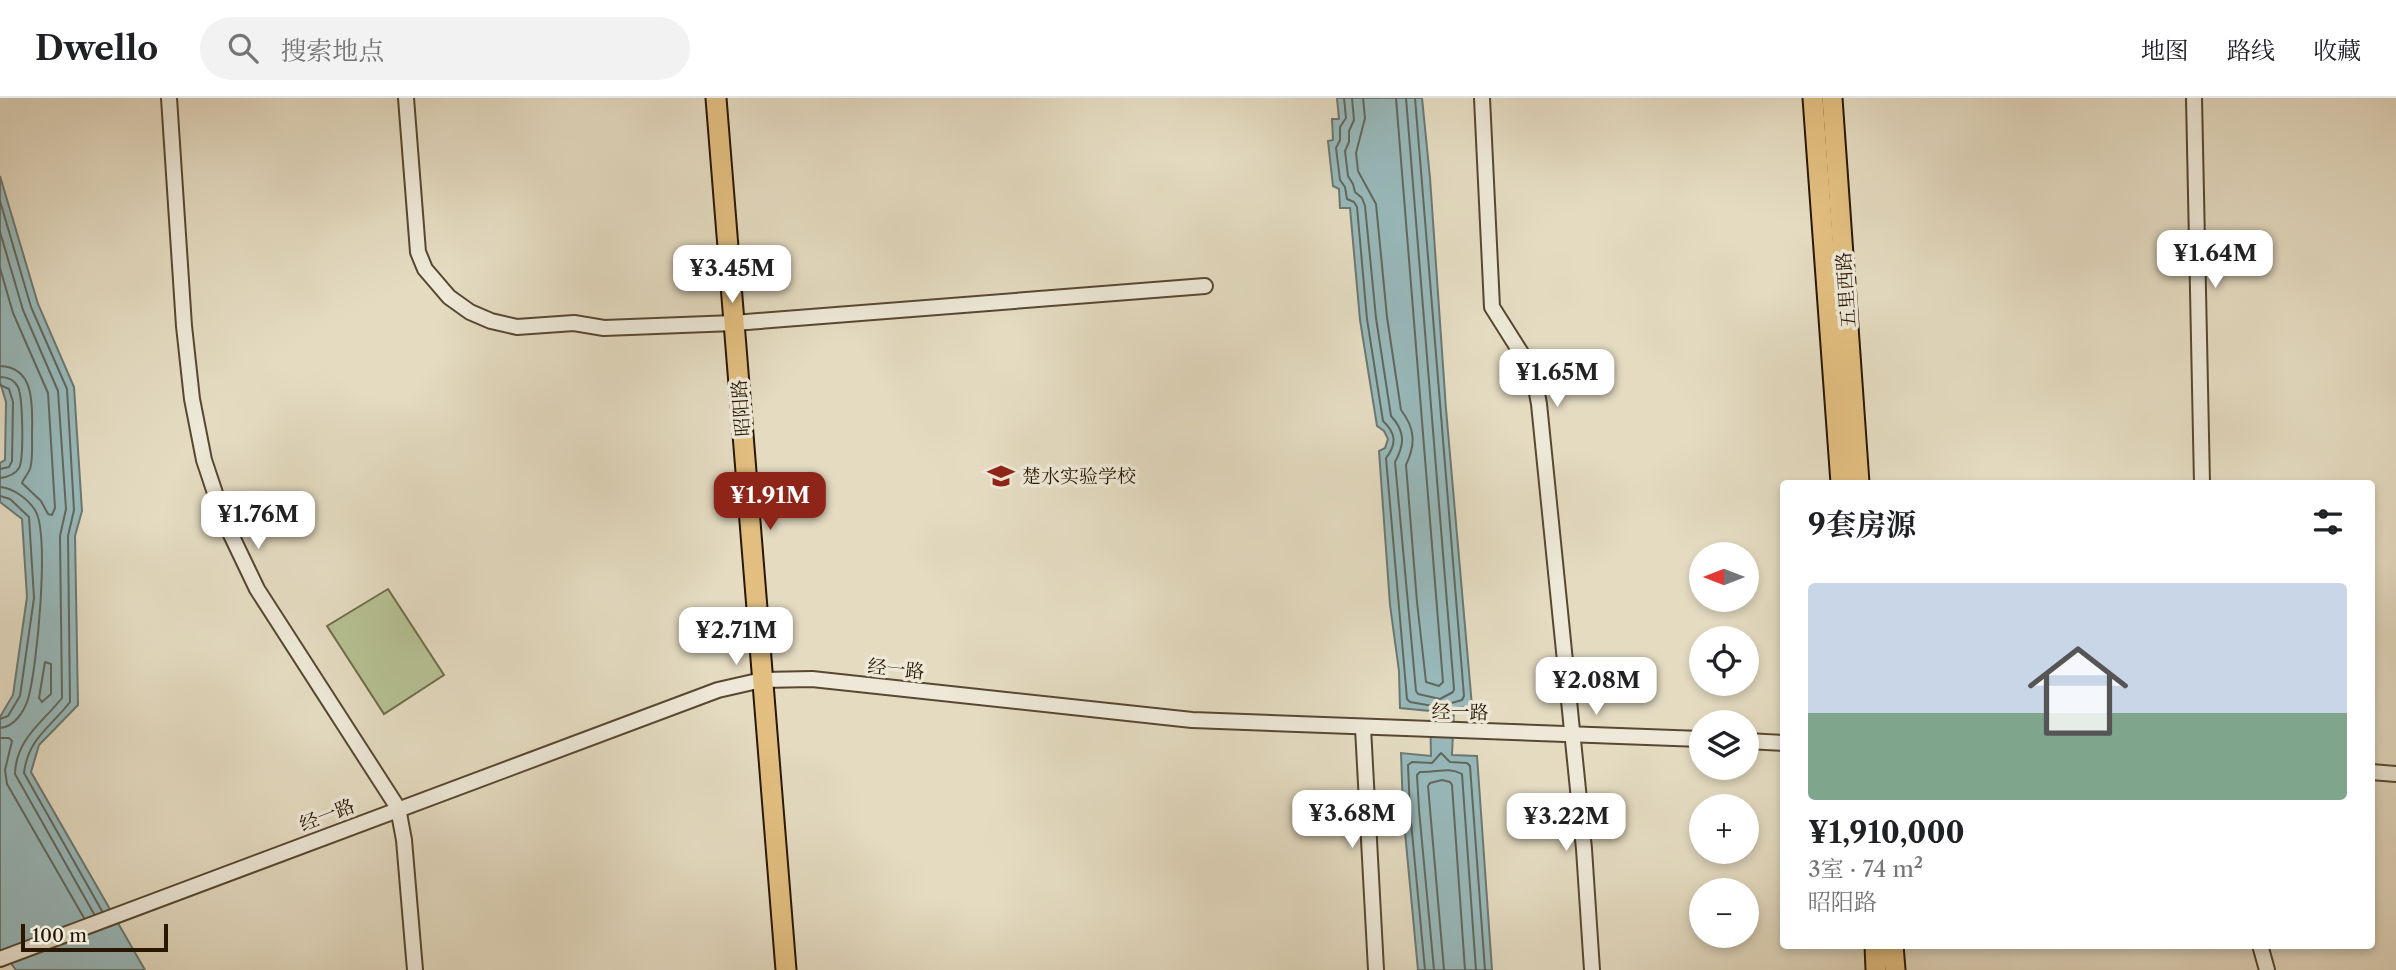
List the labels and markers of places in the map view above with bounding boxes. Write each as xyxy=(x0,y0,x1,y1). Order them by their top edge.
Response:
pin: ¥1.64M xyxy=(2158,230,2272,290)
pin: ¥3.45M xyxy=(675,246,789,305)
pin: ¥1.65M xyxy=(1500,350,1614,409)
school or university icon: 楚水实验学校 xyxy=(986,461,1016,491)
place label: 楚水实验学校 xyxy=(1022,465,1136,488)
pin: ¥1.91M xyxy=(713,472,827,532)
pin: ¥1.76M xyxy=(201,491,315,551)
pin: ¥2.71M xyxy=(679,608,793,667)
pin: ¥2.08M xyxy=(1539,658,1653,717)
pin: ¥3.68M xyxy=(1295,790,1409,850)
pin: ¥3.22M xyxy=(1509,794,1623,853)

